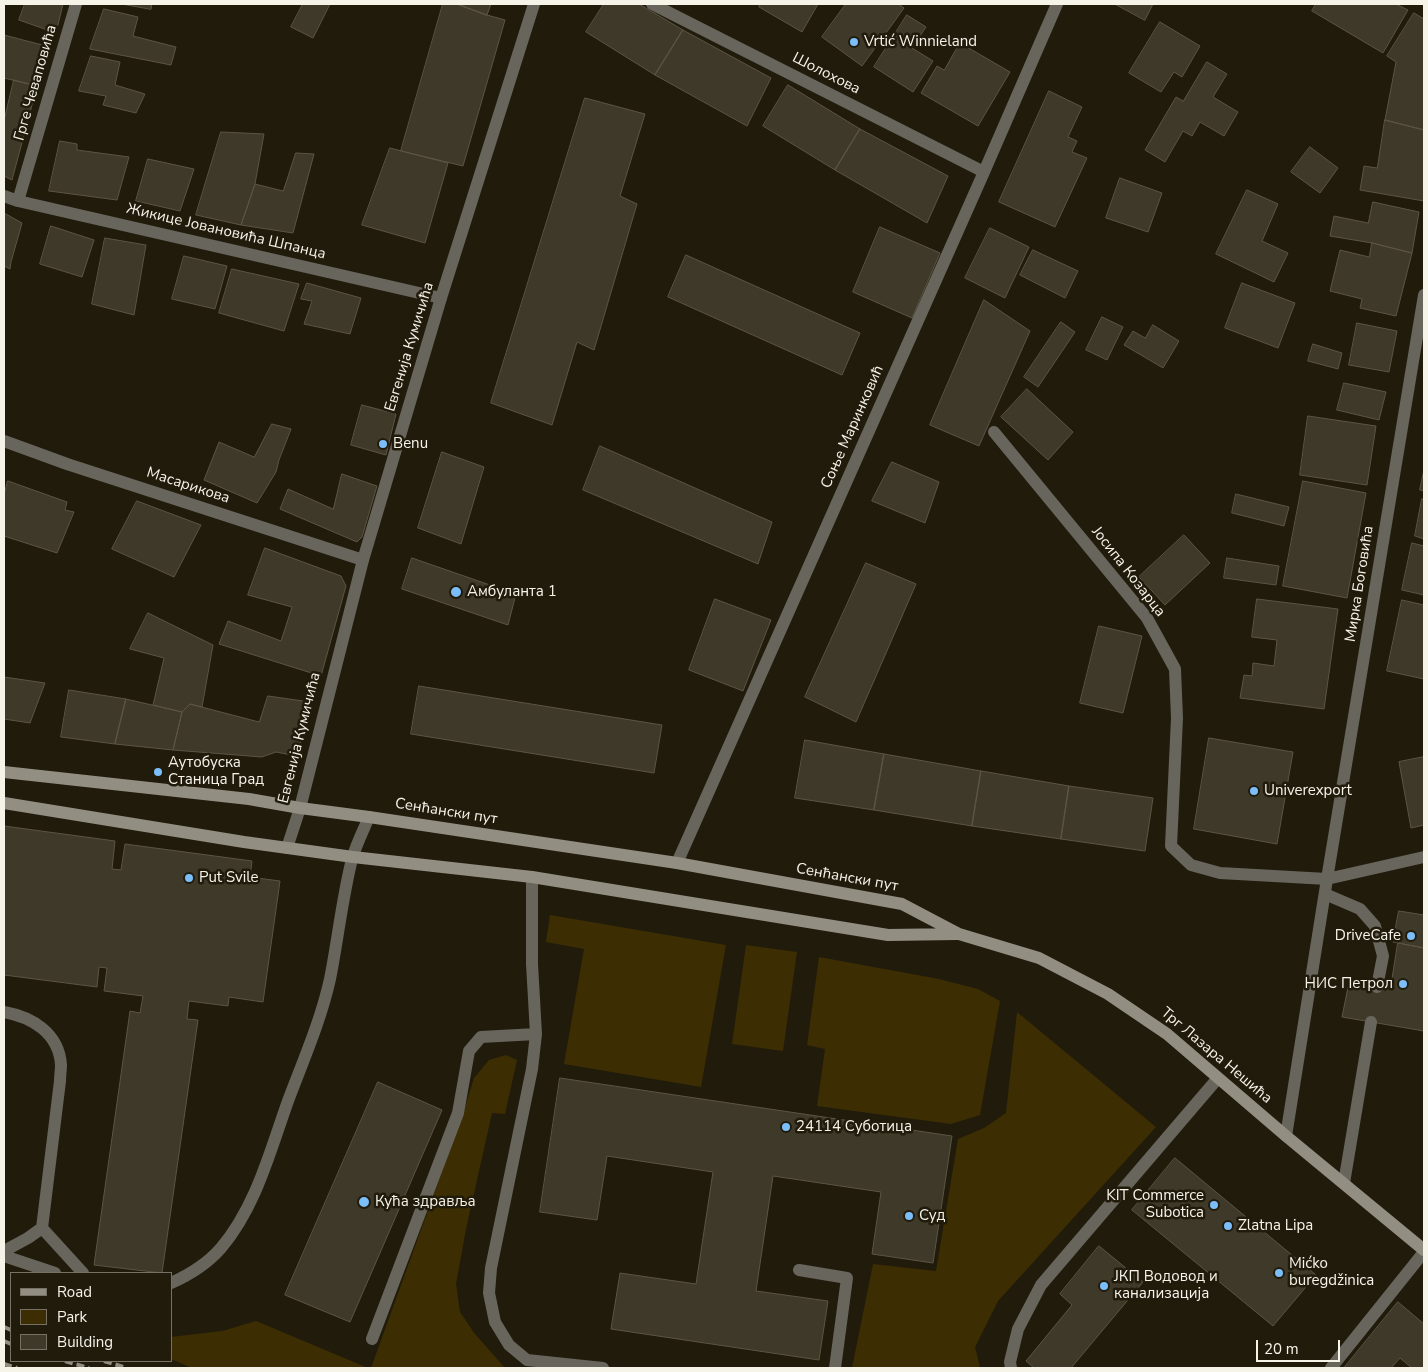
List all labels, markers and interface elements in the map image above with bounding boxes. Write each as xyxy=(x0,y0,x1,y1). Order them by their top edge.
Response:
street label: Грге Чеваповића xyxy=(11,23,61,143)
place label: Vrtić Winnieland xyxy=(864,33,977,51)
marker: Vrtić Winnieland xyxy=(848,36,860,48)
street label: Шолохова xyxy=(789,49,863,99)
street label: Жикице Јовановића Шпанца xyxy=(125,200,327,264)
street label: Евгенија Кумичића xyxy=(382,280,438,414)
street label: Соње Маринковић xyxy=(818,363,888,491)
place label: Benu xyxy=(393,435,428,453)
marker: Benu xyxy=(377,438,389,450)
street label: Масарикова xyxy=(144,464,232,508)
street label: Јосипа Козарца xyxy=(1087,523,1169,621)
street label: Мирка Боговића xyxy=(1342,525,1378,643)
place label: Амбуланта 1 xyxy=(467,583,557,601)
marker: Амбуланта 1 xyxy=(449,585,463,599)
street label: Евгенија Кумичића xyxy=(275,671,325,805)
place label: Аутобуска Станица Град xyxy=(168,754,264,789)
marker: Аутобуска Станица Град xyxy=(152,766,164,778)
place label: Univerexport xyxy=(1264,782,1352,800)
marker: Univerexport xyxy=(1248,785,1260,797)
street label: Сенћански пут xyxy=(394,795,498,829)
street label: Сенћански пут xyxy=(795,860,899,896)
place label: Put Svile xyxy=(199,869,259,887)
marker: Put Svile xyxy=(183,872,195,884)
place label: DriveCafe xyxy=(1335,927,1401,945)
marker: DriveCafe xyxy=(1405,930,1417,942)
place label: НИС Петрол xyxy=(1305,975,1393,993)
marker: НИС Петрол xyxy=(1397,978,1409,990)
street label: Трг Лазара Нешића xyxy=(1157,1004,1275,1108)
place label: 24114 Суботица xyxy=(796,1118,912,1136)
marker: 24114 Суботица xyxy=(780,1121,792,1133)
place label: KIT Commerce Subotica xyxy=(1106,1187,1204,1222)
place label: Кућа здравља xyxy=(375,1193,476,1211)
marker: Кућа здравља xyxy=(357,1195,371,1209)
marker: KIT Commerce Subotica xyxy=(1208,1199,1220,1211)
place label: Суд xyxy=(919,1207,945,1225)
marker: Суд xyxy=(903,1210,915,1222)
place label: Zlatna Lipa xyxy=(1238,1217,1313,1235)
marker: Zlatna Lipa xyxy=(1222,1220,1234,1232)
place label: Mićko buregdžinica xyxy=(1289,1255,1374,1290)
marker: Mićko buregdžinica xyxy=(1273,1267,1285,1279)
place label: ЈКП Водовод и канализација xyxy=(1114,1268,1218,1303)
legend xyxy=(10,1272,172,1362)
marker: ЈКП Водовод и канализација xyxy=(1098,1280,1110,1292)
text: Road xyxy=(57,1282,92,1302)
text: Park xyxy=(57,1307,87,1327)
scale bar xyxy=(1258,1330,1342,1362)
text: Building xyxy=(57,1332,113,1352)
text: 20 m xyxy=(1264,1339,1299,1359)

